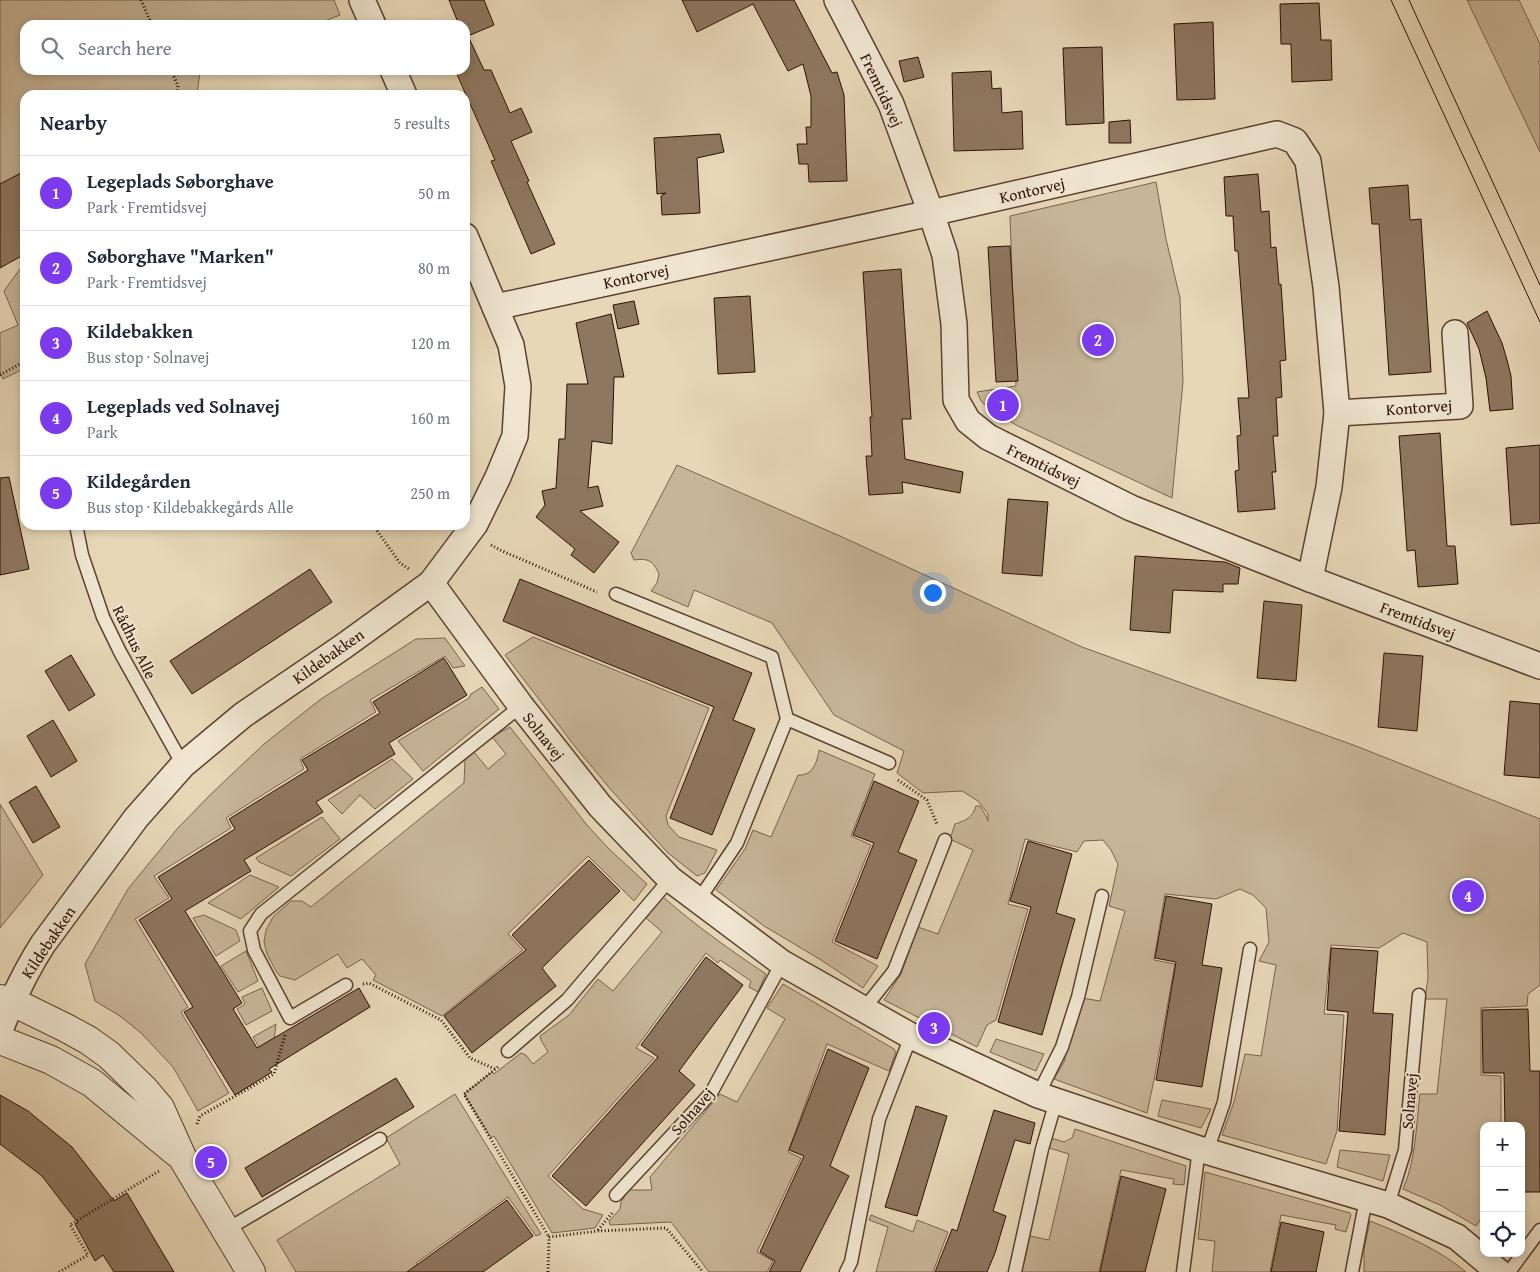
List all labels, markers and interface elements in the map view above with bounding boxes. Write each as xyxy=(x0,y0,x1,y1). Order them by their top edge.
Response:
search box xyxy=(20,20,470,75)
icon: search xyxy=(38,34,66,62)
text: Search here xyxy=(78,34,172,62)
street label: Fremtidsvej xyxy=(854,49,910,131)
text: Nearby xyxy=(40,107,107,138)
text: 5 results xyxy=(393,111,450,135)
text: Legeplads Søborghave xyxy=(87,167,274,195)
street label: Kontorvej xyxy=(997,171,1067,209)
text: 1 xyxy=(52,181,60,205)
text: 50 m xyxy=(418,181,450,205)
text: Park · Fremtidsvej xyxy=(87,195,207,219)
text: Søborghave "Marken" xyxy=(87,242,274,270)
text: 2 xyxy=(52,256,60,280)
text: 80 m xyxy=(418,256,450,280)
street label: Kontorvej xyxy=(601,257,671,295)
text: Park · Fremtidsvej xyxy=(87,270,207,294)
text: Kildebakken xyxy=(87,317,193,345)
pin: 2 xyxy=(1082,321,1114,359)
text: 3 xyxy=(52,331,60,355)
text: 120 m xyxy=(410,331,450,355)
text: Bus stop · Solnavej xyxy=(87,345,209,369)
pin: 1 xyxy=(987,386,1019,424)
text: Legeplads ved Solnavej xyxy=(87,392,280,420)
street label: Kontorvej xyxy=(1385,393,1453,421)
text: 4 xyxy=(52,406,60,430)
text: 160 m xyxy=(410,406,450,430)
text: Park xyxy=(87,420,118,444)
street label: Fremtidsvej xyxy=(1003,437,1085,493)
text: Kildegården xyxy=(87,467,191,495)
text: 5 xyxy=(52,481,60,505)
text: 250 m xyxy=(410,481,450,505)
text: Bus stop · Kildebakkegårds Alle xyxy=(87,495,293,519)
your location xyxy=(920,580,946,606)
street label: Fremtidsvej xyxy=(1377,595,1459,645)
street label: Rådhus Alle xyxy=(107,601,163,683)
street label: Kildebakken xyxy=(287,622,369,690)
street label: Solnavej xyxy=(517,706,571,766)
pin: 4 xyxy=(1452,877,1484,915)
street label: Kildebakken xyxy=(15,901,81,983)
pin: 3 xyxy=(918,1009,950,1047)
street label: Solnavej xyxy=(1395,1072,1423,1130)
street label: Solnavej xyxy=(665,1082,719,1140)
map controls xyxy=(1480,1122,1525,1257)
button: + xyxy=(1480,1122,1525,1167)
pin: 5 xyxy=(195,1143,227,1181)
button: − xyxy=(1480,1167,1525,1212)
button: locate xyxy=(1480,1212,1525,1257)

